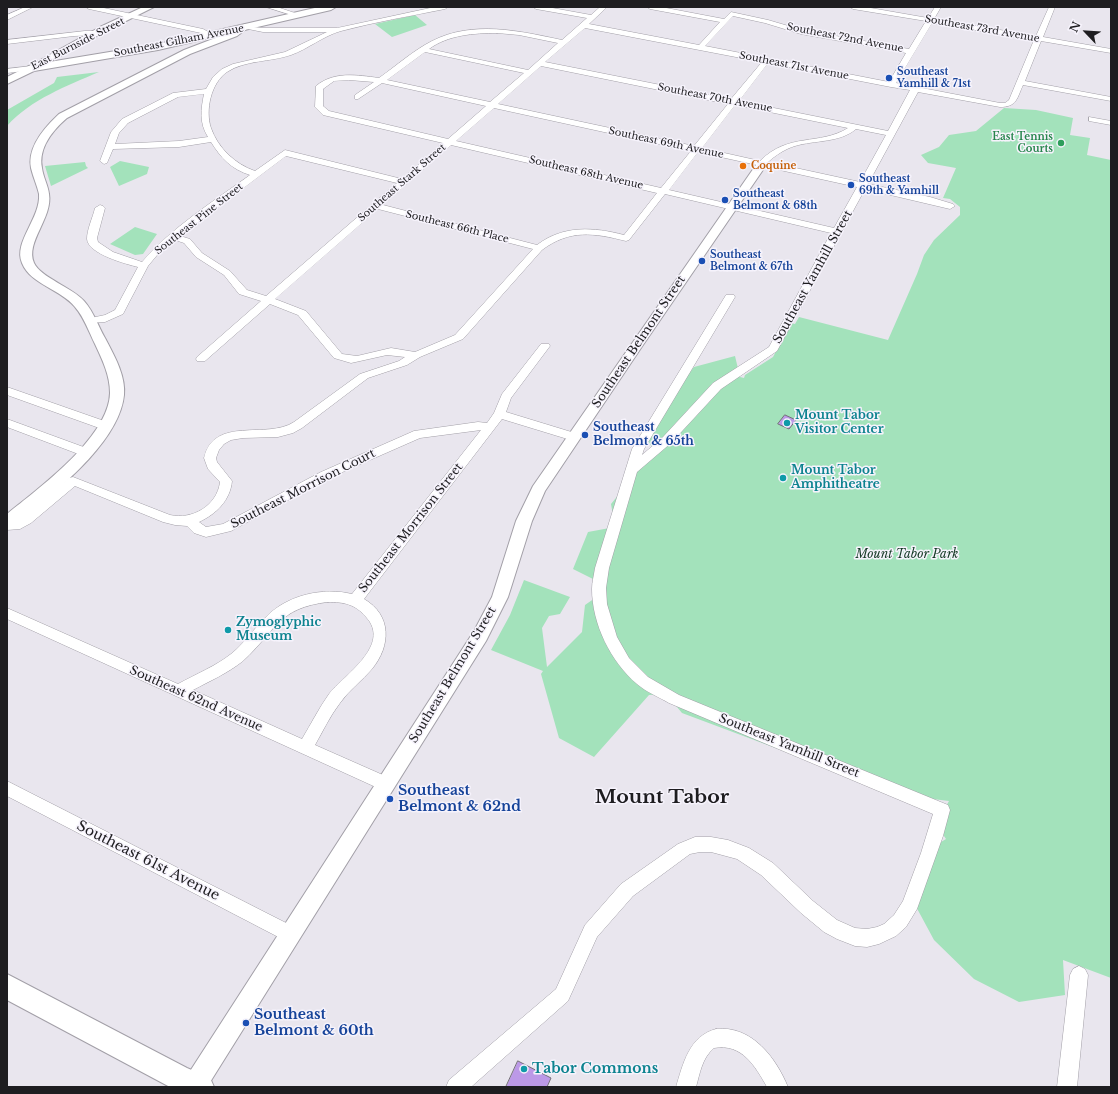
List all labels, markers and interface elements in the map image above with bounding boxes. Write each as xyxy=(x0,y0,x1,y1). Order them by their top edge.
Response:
north arrow xyxy=(1066,12,1106,52)
street label: Southeast 73rd Avenue xyxy=(924,13,1040,45)
street label: East Burnside Street xyxy=(29,15,127,73)
text: N xyxy=(1067,19,1084,35)
street label: Southeast 72nd Avenue xyxy=(786,21,904,55)
street label: Southeast Gilham Avenue xyxy=(113,22,245,60)
street label: Southeast 71st Avenue xyxy=(738,49,850,83)
place label: Southeast Yamhill & 71st xyxy=(897,66,971,90)
marker: Southeast Yamhill & 71st xyxy=(884,73,894,83)
street label: Southeast 70th Avenue xyxy=(657,81,773,115)
street label: Southeast 69th Avenue xyxy=(607,125,725,161)
place label: East Tennis Courts xyxy=(992,131,1053,154)
marker: East Tennis Courts xyxy=(1056,138,1066,148)
street label: Southeast Stark Street xyxy=(356,142,448,224)
street label: Southeast 68th Avenue xyxy=(528,154,644,192)
place label: Coquine xyxy=(751,160,796,172)
marker: Coquine xyxy=(738,161,748,171)
place label: Southeast 69th & Yamhill xyxy=(859,173,939,196)
marker: Southeast 69th & Yamhill xyxy=(846,180,856,190)
street label: Southeast Pine Street xyxy=(152,181,246,257)
place label: Southeast Belmont & 68th xyxy=(733,188,817,212)
marker: Southeast Belmont & 68th xyxy=(720,195,730,205)
street label: Southeast 66th Place xyxy=(404,208,510,246)
street label: Southeast Yamhill Street xyxy=(770,208,856,346)
place label: Southeast Belmont & 67th xyxy=(710,249,793,272)
marker: Southeast Belmont & 67th xyxy=(697,256,707,266)
street label: Southeast Belmont Street xyxy=(589,273,689,411)
place label: Mount Tabor Visitor Center xyxy=(795,409,884,437)
marker: Mount Tabor Visitor Center xyxy=(782,418,792,428)
place label: Southeast Belmont & 65th xyxy=(593,421,694,449)
marker: Southeast Belmont & 65th xyxy=(580,430,590,440)
street label: Southeast Morrison Court xyxy=(228,446,378,532)
street label: Southeast Morrison Street xyxy=(356,460,466,596)
place label: Mount Tabor Amphitheatre xyxy=(791,464,880,492)
marker: Mount Tabor Amphitheatre xyxy=(778,473,788,483)
park label: Mount Tabor Park xyxy=(855,548,959,562)
street label: Southeast Belmont Street xyxy=(407,604,499,746)
place label: Zymoglyphic Museum xyxy=(236,616,321,644)
marker: Zymoglyphic Museum xyxy=(223,625,233,635)
street label: Southeast 62nd Avenue xyxy=(127,663,265,735)
street label: Southeast Yamhill Street xyxy=(717,711,861,781)
place label: Southeast Belmont & 62nd xyxy=(398,783,521,816)
district label: Mount Tabor xyxy=(595,787,729,809)
marker: Southeast Belmont & 62nd xyxy=(385,794,395,804)
street label: Southeast 61st Avenue xyxy=(74,818,222,904)
place label: Southeast Belmont & 60th xyxy=(254,1007,374,1040)
marker: Southeast Belmont & 60th xyxy=(241,1018,251,1028)
place label: Tabor Commons xyxy=(532,1061,658,1077)
marker: Tabor Commons xyxy=(519,1064,529,1074)

